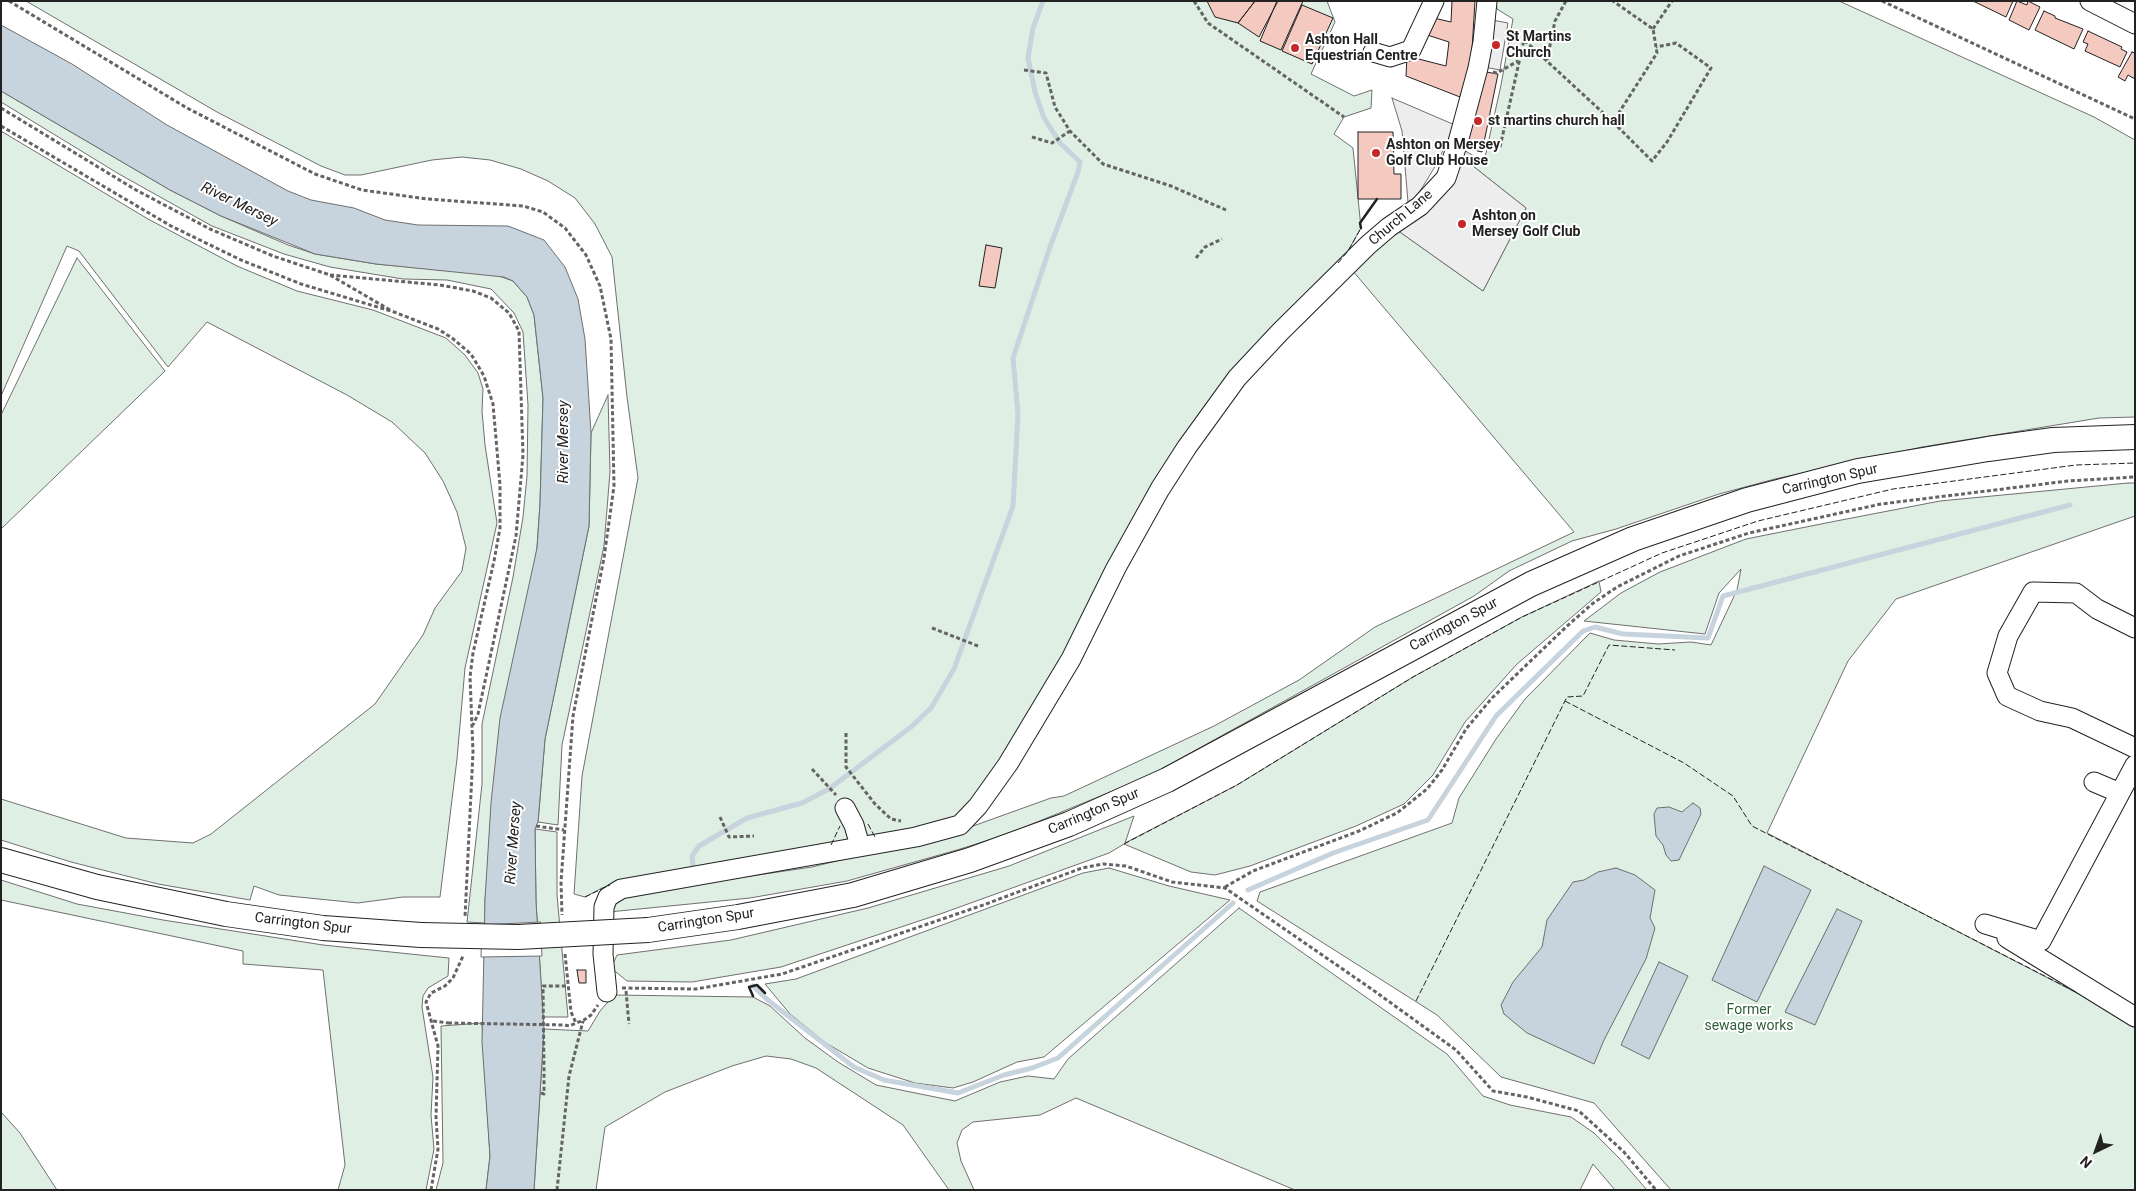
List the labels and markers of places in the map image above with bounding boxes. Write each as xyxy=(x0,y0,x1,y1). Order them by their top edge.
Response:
place label: St Martins Church xyxy=(1506,29,1572,62)
place label: Ashton Hall Equestrian Centre xyxy=(1305,32,1417,64)
marker: St Martins Church xyxy=(1490,39,1502,51)
marker: Ashton Hall Equestrian Centre xyxy=(1289,42,1301,54)
place label: st martins church hall xyxy=(1488,113,1625,129)
marker: st martins church hall xyxy=(1472,115,1484,127)
place label: Ashton on Mersey Golf Club House xyxy=(1386,137,1500,170)
marker: Ashton on Mersey Golf Club House xyxy=(1370,147,1382,159)
place label: Ashton on Mersey Golf Club xyxy=(1472,208,1580,240)
marker: Ashton on Mersey Golf Club xyxy=(1456,218,1468,230)

